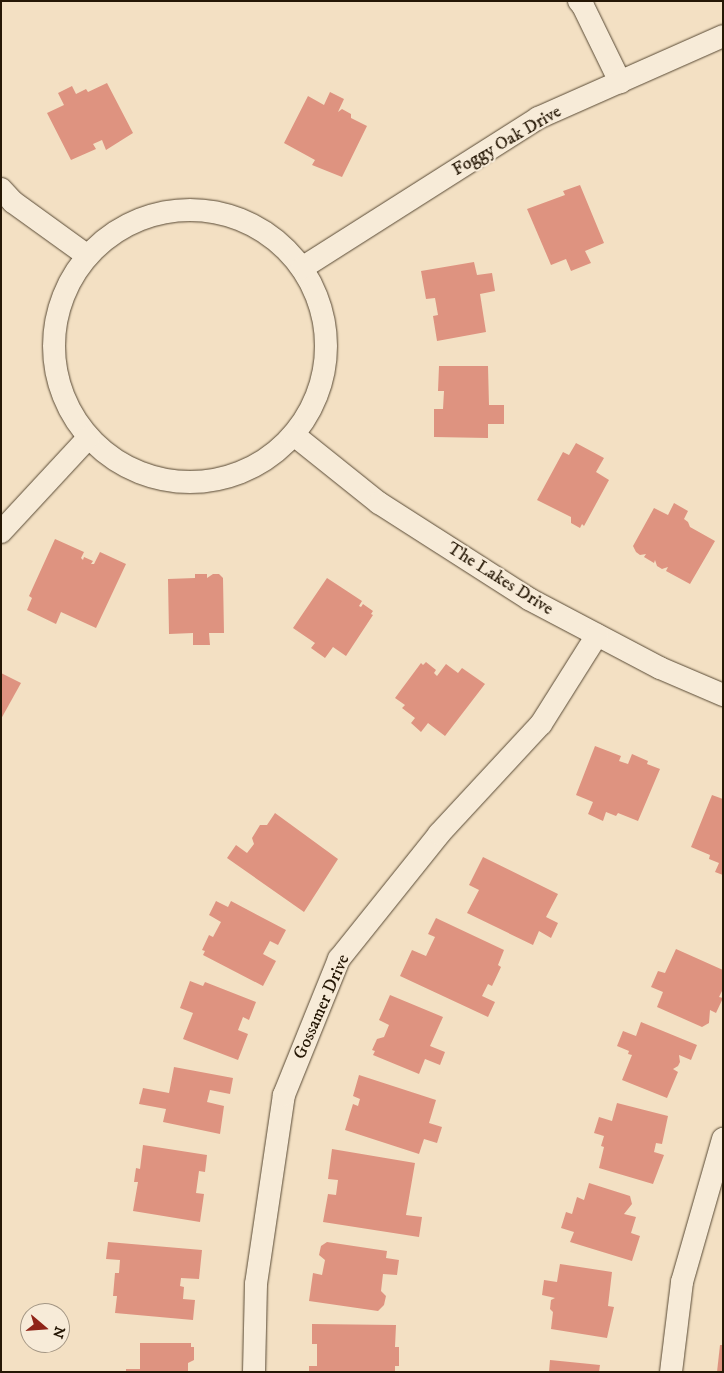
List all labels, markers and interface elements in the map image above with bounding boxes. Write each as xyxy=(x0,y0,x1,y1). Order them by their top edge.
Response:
street label: Foggy Oak Drive xyxy=(449,101,565,181)
street label: The Lakes Drive xyxy=(443,538,557,620)
street label: Gossamer Drive xyxy=(289,951,355,1063)
north arrow xyxy=(20,1303,70,1353)
text: N xyxy=(48,1324,69,1341)

